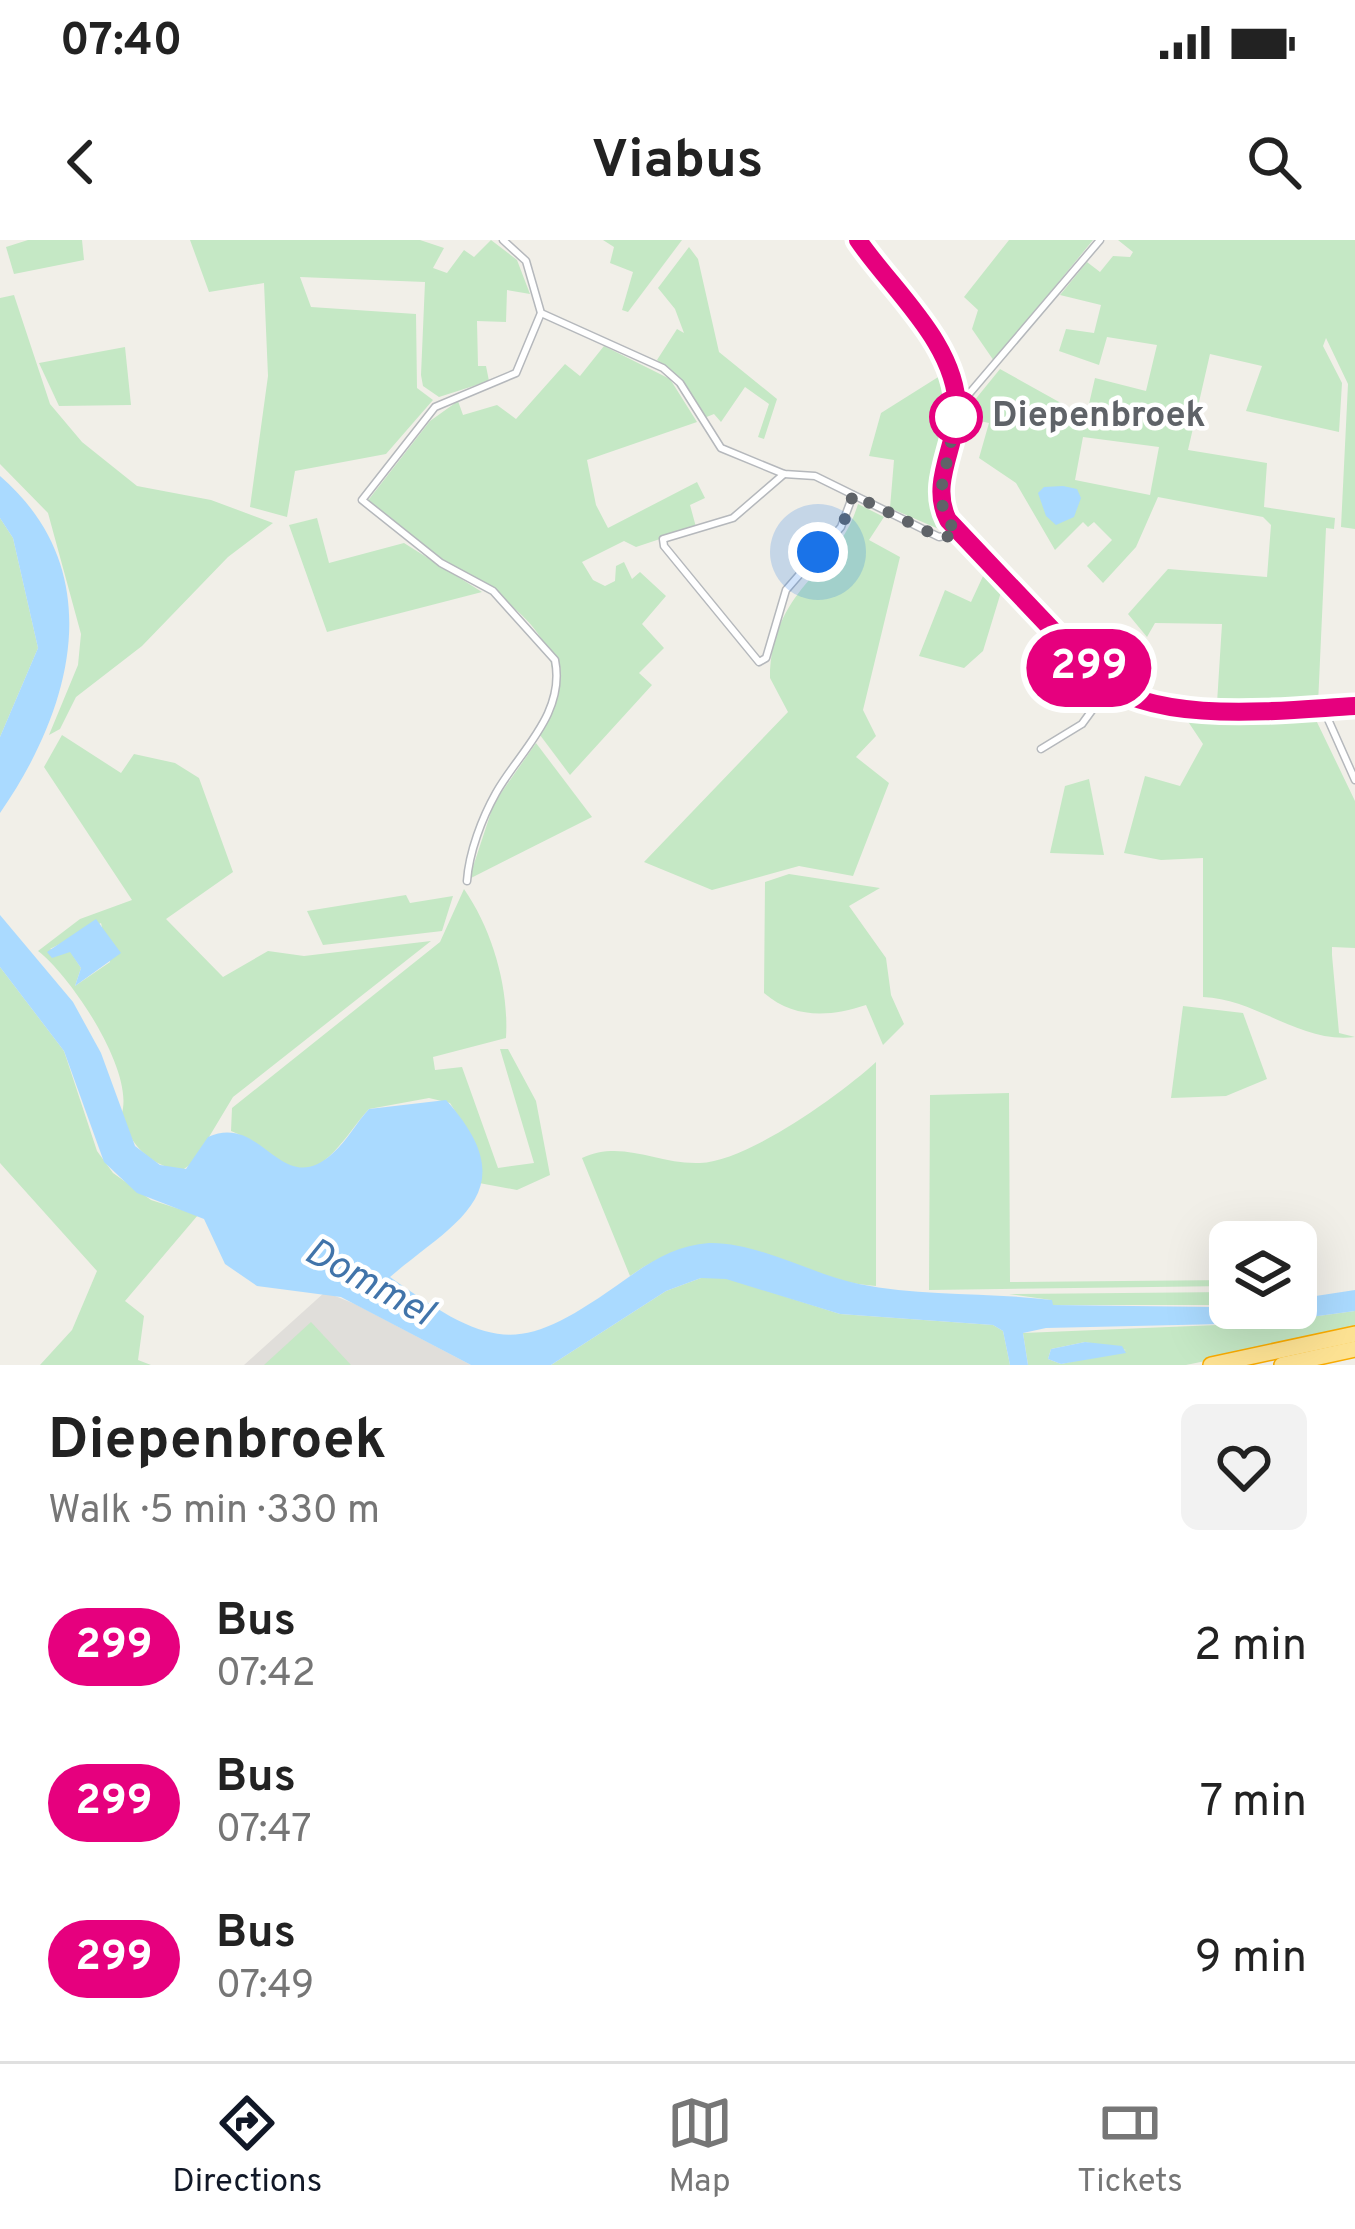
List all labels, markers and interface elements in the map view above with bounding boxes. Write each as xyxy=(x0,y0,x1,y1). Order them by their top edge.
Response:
text: 07:40 xyxy=(60,14,182,71)
text: Viabus xyxy=(592,128,763,197)
icon: back xyxy=(48,129,114,195)
icon: search xyxy=(1241,129,1307,195)
marker: Diepenbroek xyxy=(931,392,981,442)
place label: Diepenbroek xyxy=(992,394,1206,440)
your location xyxy=(788,522,848,582)
line badge: 299 xyxy=(1020,629,1158,707)
text: 299 xyxy=(1050,641,1128,694)
map controls xyxy=(1209,1221,1317,1329)
button: layers xyxy=(1209,1221,1317,1329)
water label: Dommel xyxy=(295,1229,443,1340)
button: heart xyxy=(1181,1404,1307,1530)
text: Diepenbroek xyxy=(48,1407,386,1479)
text: Walk · 5 min · 330 m xyxy=(48,1488,380,1537)
text: Bus xyxy=(216,1594,296,1651)
text: 2 min xyxy=(1194,1619,1307,1676)
text: 299 xyxy=(75,1620,153,1673)
text: 07:42 xyxy=(216,1651,316,1700)
text: Bus xyxy=(216,1750,296,1807)
text: 7 min xyxy=(1200,1775,1307,1832)
text: 299 xyxy=(75,1776,153,1829)
text: 07:47 xyxy=(216,1807,312,1856)
text: Bus xyxy=(216,1906,296,1963)
text: 9 min xyxy=(1195,1931,1307,1988)
text: 299 xyxy=(75,1932,153,1985)
text: 07:49 xyxy=(216,1963,314,2012)
tab: Directions xyxy=(172,2090,322,2204)
tab: Map xyxy=(667,2090,733,2204)
tab: Tickets xyxy=(1077,2090,1183,2204)

